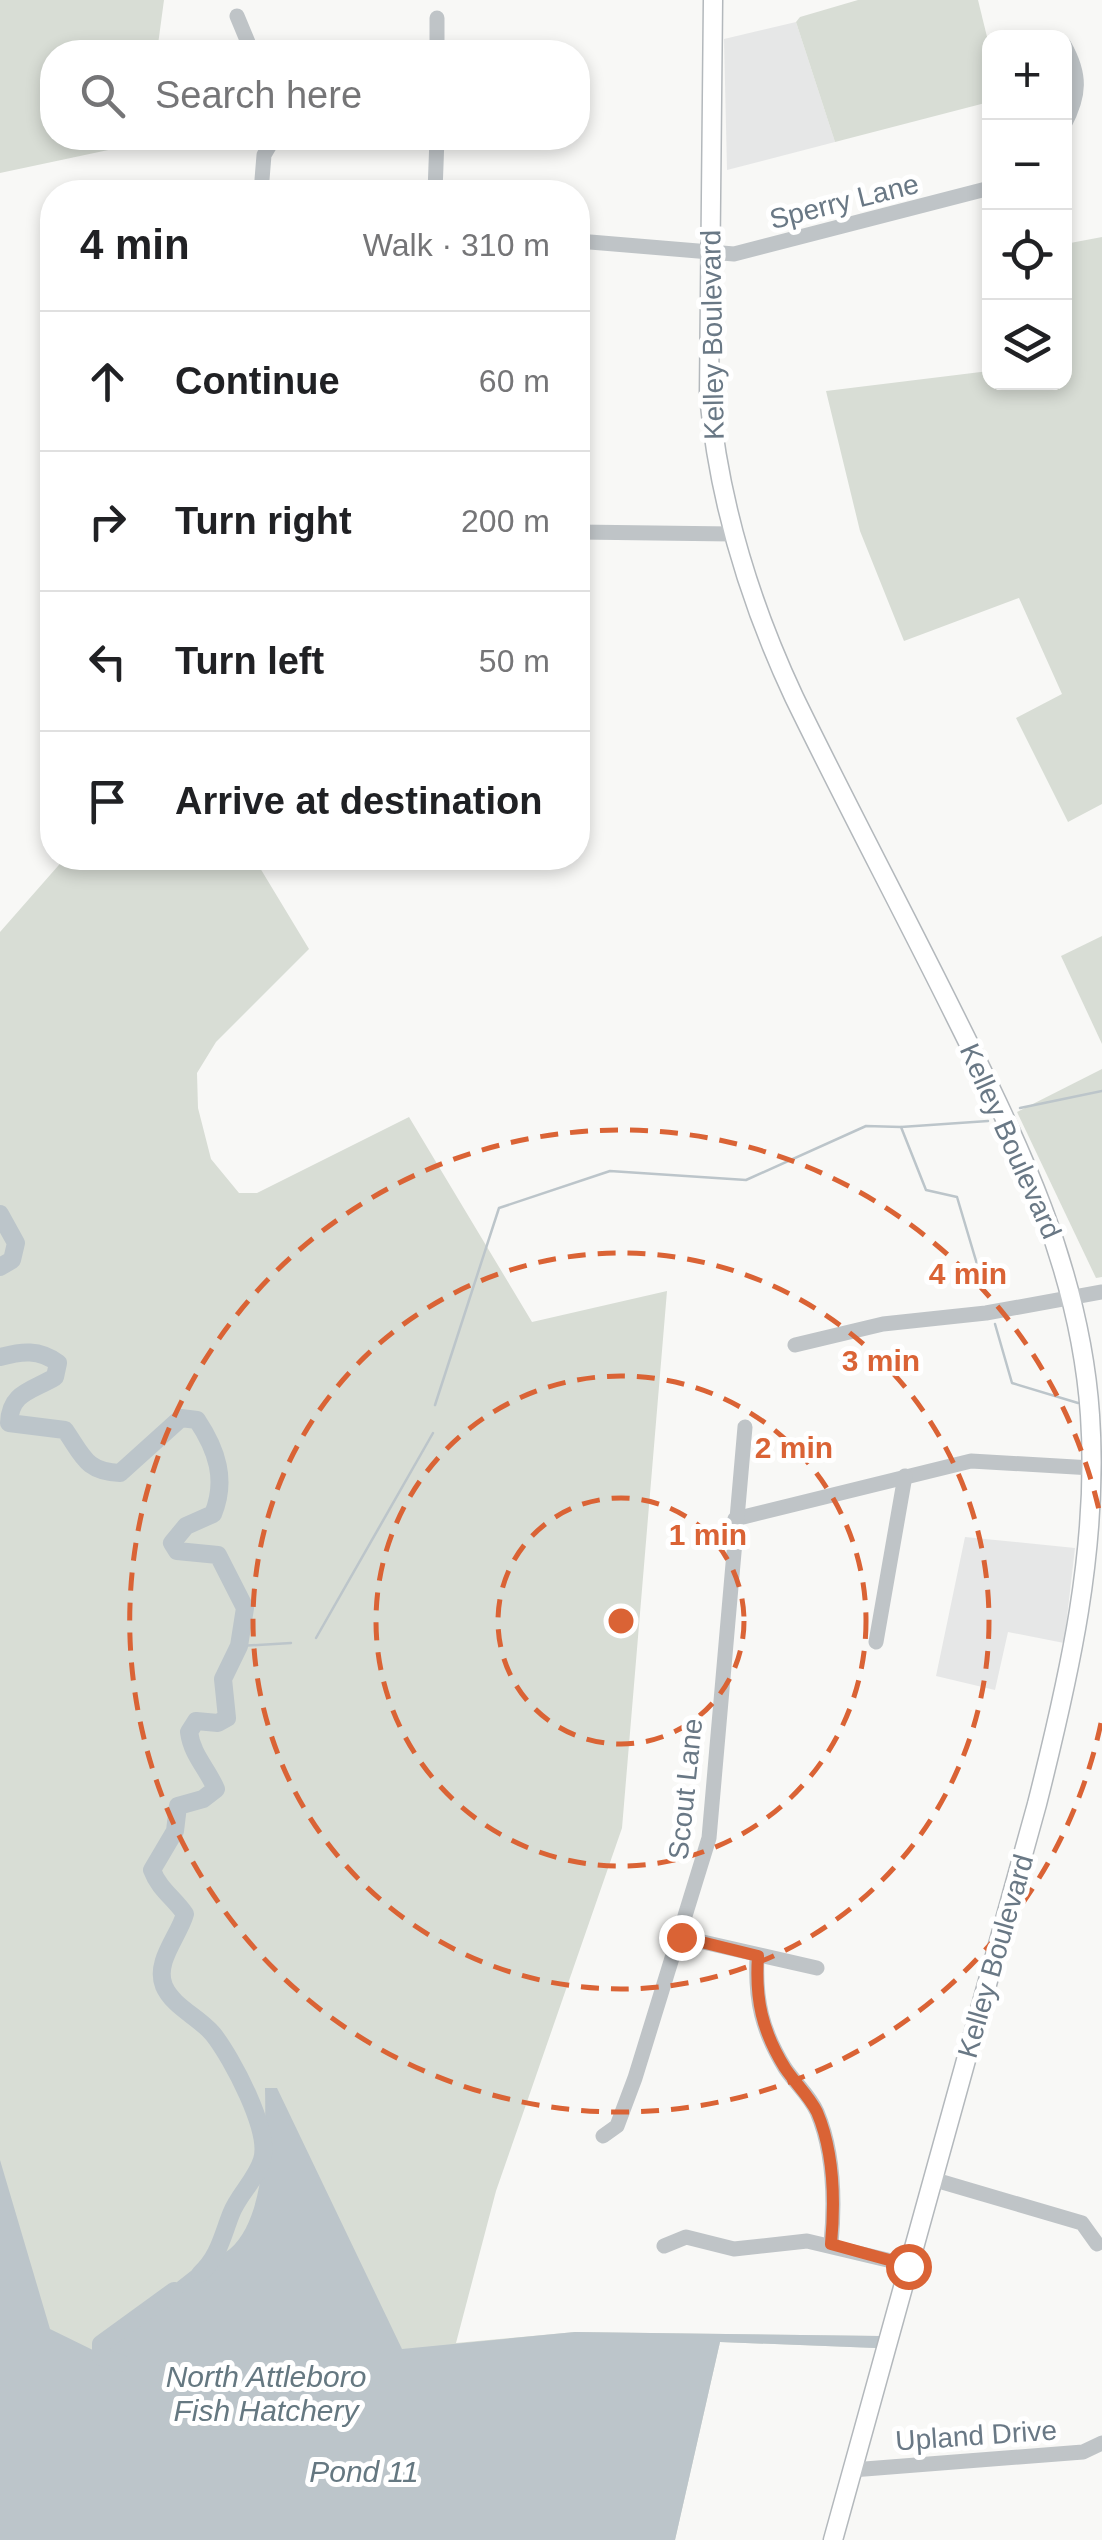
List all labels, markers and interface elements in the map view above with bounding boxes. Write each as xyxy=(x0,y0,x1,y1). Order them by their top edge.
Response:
map controls xyxy=(982,30,1072,390)
button: + xyxy=(982,30,1072,120)
search box xyxy=(40,40,590,150)
icon: search xyxy=(75,68,130,123)
text: Search here xyxy=(155,74,362,116)
button: − xyxy=(982,120,1072,210)
street label: Sperry Lane xyxy=(766,168,922,235)
button: locate xyxy=(982,210,1072,300)
text: 4 min xyxy=(80,221,190,268)
text: Walk · 310 m xyxy=(363,227,550,263)
street label: Kelley Boulevard xyxy=(695,230,730,440)
button: layers xyxy=(982,300,1072,390)
icon: ahead xyxy=(80,354,135,409)
text: Continue xyxy=(175,360,340,402)
text: 60 m xyxy=(479,363,550,399)
icon: right xyxy=(80,494,135,549)
text: Turn right xyxy=(175,500,352,542)
text: 200 m xyxy=(461,503,550,539)
icon: left xyxy=(80,634,135,689)
text: Turn left xyxy=(175,640,324,682)
text: 50 m xyxy=(479,643,550,679)
icon: arrive xyxy=(80,774,135,829)
text: Arrive at destination xyxy=(175,780,542,822)
street label: Kelley Boulevard xyxy=(954,1039,1067,1243)
text: 4 min xyxy=(929,1257,1007,1290)
text: 3 min xyxy=(842,1344,920,1377)
text: 2 min xyxy=(755,1431,833,1464)
text: 1 min xyxy=(669,1518,747,1551)
centre of rings xyxy=(603,1603,639,1639)
street label: Scout Lane xyxy=(663,1717,708,1861)
street label: Kelley Boulevard xyxy=(952,1851,1039,2061)
route end xyxy=(659,1915,705,1961)
route start xyxy=(886,2244,932,2290)
water label: North Attleboro Fish Hatchery xyxy=(166,2360,366,2427)
street label: Upland Drive xyxy=(894,2414,1058,2457)
water label: Pond 11 xyxy=(309,2455,419,2488)

